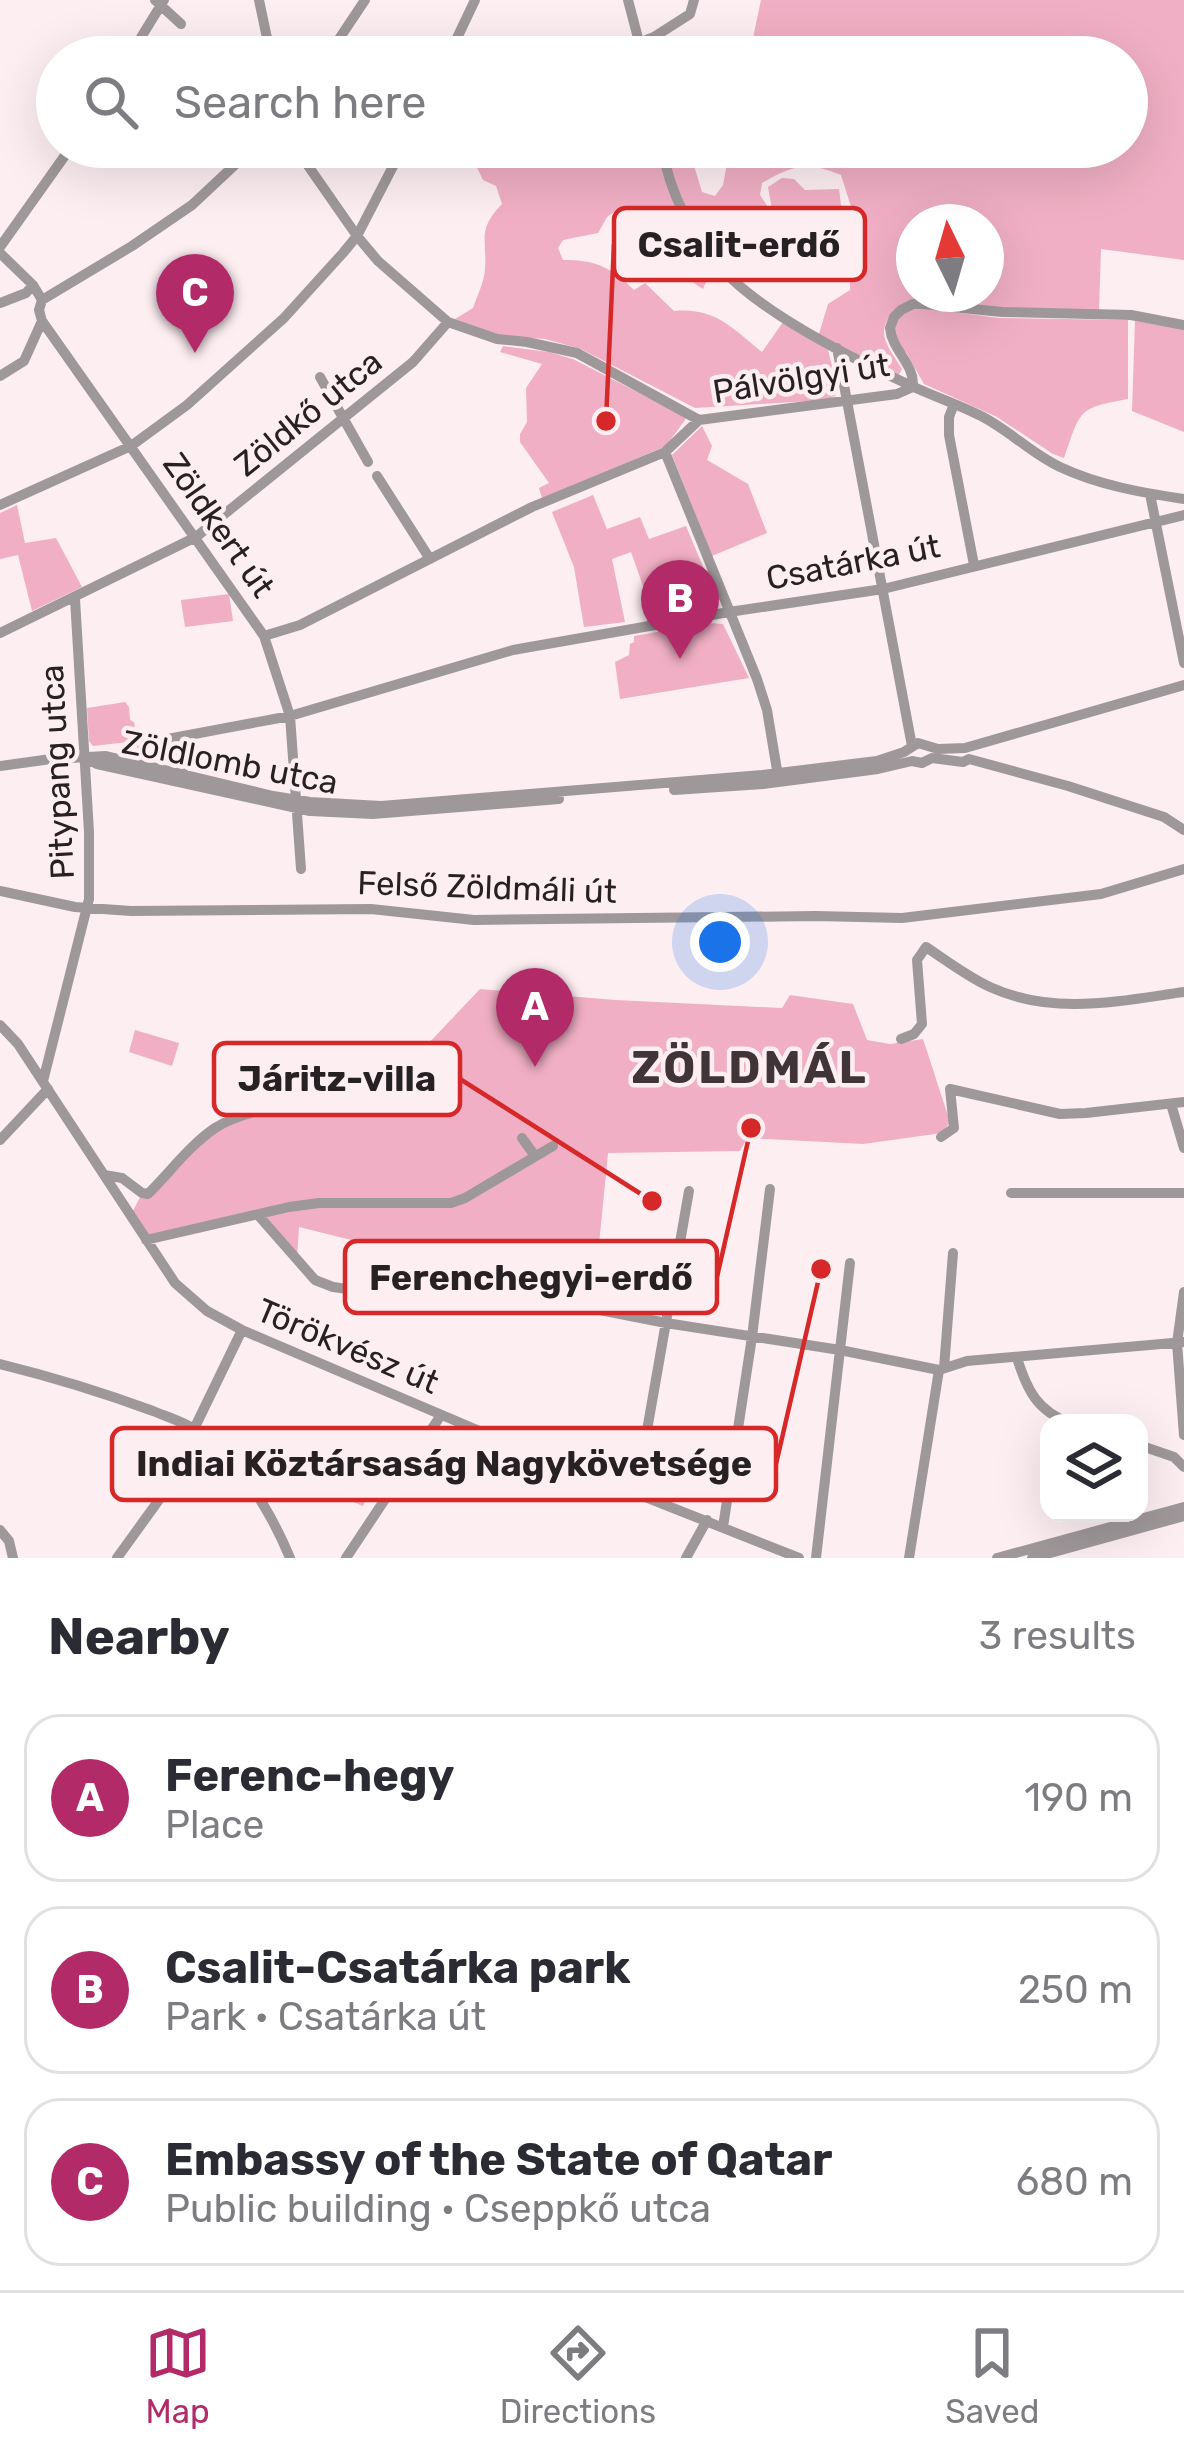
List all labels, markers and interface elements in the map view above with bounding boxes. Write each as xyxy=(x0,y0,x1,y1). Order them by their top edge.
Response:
search box xyxy=(36,36,1148,168)
icon: search xyxy=(78,69,144,135)
text: Search here xyxy=(174,76,426,129)
north arrow xyxy=(896,204,1004,312)
callout: Csalit-erdő xyxy=(614,208,865,280)
text: Csalit-erdő xyxy=(637,223,841,266)
pin: C xyxy=(156,254,234,353)
street label: Zöldkő utca xyxy=(226,342,390,484)
street label: Pálvölgyi út xyxy=(710,345,892,411)
street label: Zöldkert út xyxy=(155,445,283,605)
street label: Csatárka út xyxy=(763,526,943,598)
pin: B xyxy=(641,560,719,659)
street label: Pitypang utca xyxy=(32,664,82,880)
street label: Zöldlomb utca xyxy=(119,722,341,802)
street label: Felső Zöldmáli út xyxy=(357,863,617,911)
your location xyxy=(690,912,750,972)
pin: A xyxy=(496,968,574,1067)
district label: ZÖLDMÁL xyxy=(631,1041,869,1094)
callout: Járitz-villa xyxy=(214,1043,460,1115)
text: Járitz-villa xyxy=(238,1057,436,1100)
callout: Ferenchegyi-erdő xyxy=(345,1241,717,1313)
text: Ferenchegyi-erdő xyxy=(369,1256,693,1299)
street label: Törökvész út xyxy=(251,1290,445,1402)
map controls xyxy=(1040,1414,1148,1522)
button: layers xyxy=(1040,1414,1148,1522)
callout: Indiai Köztársaság Nagykövetsége xyxy=(112,1428,776,1500)
text: Indiai Köztársaság Nagykövetsége xyxy=(136,1442,752,1485)
text: Nearby xyxy=(48,1606,230,1667)
text: 3 results xyxy=(979,1613,1136,1659)
text: Ferenc-hegy xyxy=(165,1749,454,1802)
text: A xyxy=(76,1775,104,1821)
text: 190 m xyxy=(1024,1775,1133,1821)
text: Place xyxy=(165,1802,264,1848)
text: Csalit-Csatárka park xyxy=(165,1941,631,1994)
text: B xyxy=(76,1967,104,2013)
text: 250 m xyxy=(1018,1967,1133,2013)
text: Park · Csatárka út xyxy=(165,1994,486,2040)
text: Embassy of the State of Qatar xyxy=(165,2133,832,2186)
text: C xyxy=(76,2159,104,2205)
text: 680 m xyxy=(1016,2159,1133,2205)
text: Public building · Cseppkő utca xyxy=(165,2186,711,2232)
tab: Map xyxy=(145,2320,211,2431)
tab: Directions xyxy=(500,2320,656,2431)
tab: Saved xyxy=(945,2320,1039,2431)

